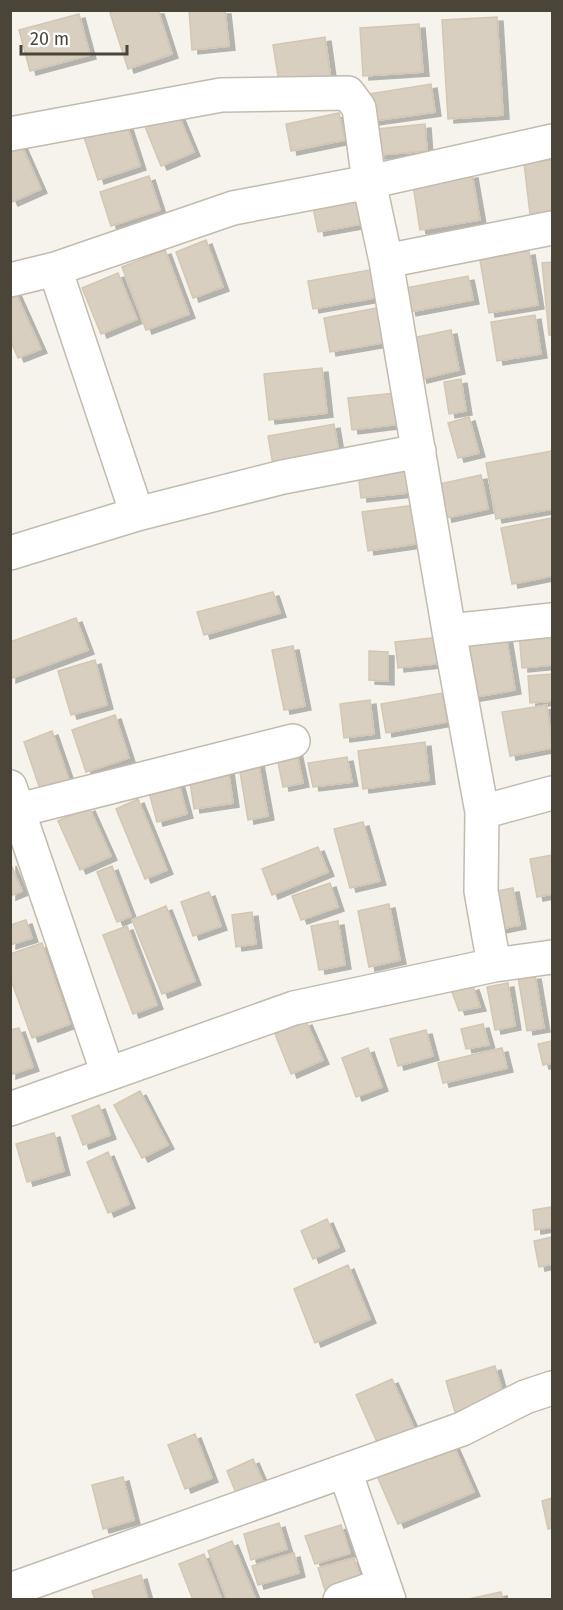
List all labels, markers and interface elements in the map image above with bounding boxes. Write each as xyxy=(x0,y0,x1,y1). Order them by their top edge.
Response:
scale bar xyxy=(21,18,128,56)
text: 20 m xyxy=(30,28,69,50)

